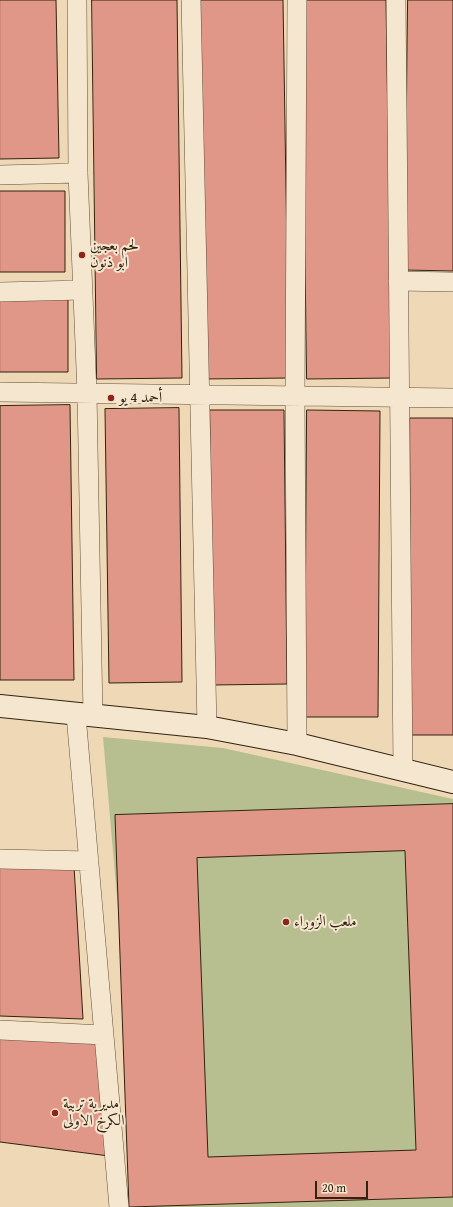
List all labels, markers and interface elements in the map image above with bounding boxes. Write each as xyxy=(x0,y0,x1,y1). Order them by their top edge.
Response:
place label: لحم بعجين ابو ذنون xyxy=(90,237,138,272)
marker: لحم بعجين ابو ذنون xyxy=(77,250,87,260)
place label: أحمد 4 يو xyxy=(119,389,162,407)
marker: أحمد 4 يو xyxy=(106,393,116,403)
place label: ملعب الزوراء xyxy=(294,913,357,931)
marker: ملعب الزوراء xyxy=(281,917,291,927)
place label: مديرية تربية الكرخ الاولى xyxy=(63,1095,124,1130)
marker: مديرية تربية الكرخ الاولى xyxy=(50,1108,60,1118)
scale bar xyxy=(317,1173,370,1199)
text: 20 m xyxy=(322,1179,346,1196)

